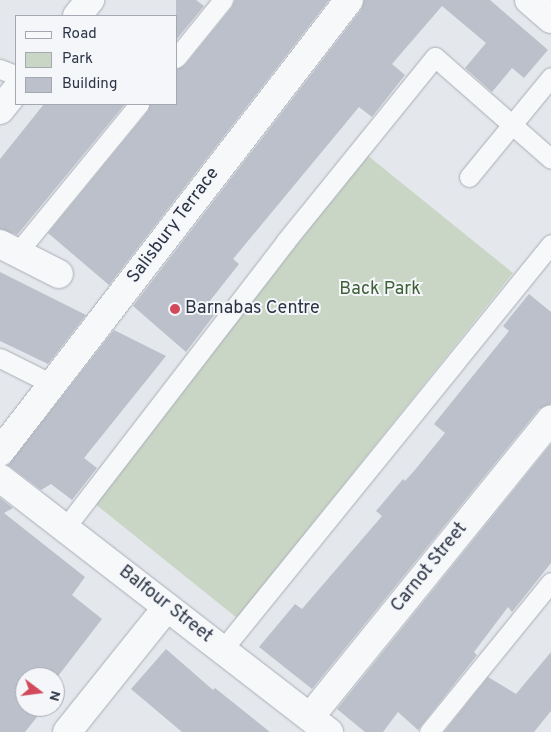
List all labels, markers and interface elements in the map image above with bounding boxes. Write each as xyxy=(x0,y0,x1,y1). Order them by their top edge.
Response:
legend xyxy=(15,15,178,105)
text: Road xyxy=(62,25,97,44)
text: Park xyxy=(62,50,93,69)
text: Building xyxy=(62,75,117,94)
street label: Salisbury Terrace xyxy=(123,164,225,288)
park label: Back Park xyxy=(339,279,421,301)
place label: Barnabas Centre xyxy=(185,298,320,320)
marker: Barnabas Centre xyxy=(169,303,181,315)
street label: Carnot Street xyxy=(387,519,473,617)
street label: Balfour Street xyxy=(114,562,216,648)
north arrow xyxy=(15,667,65,717)
text: N xyxy=(44,689,64,703)

